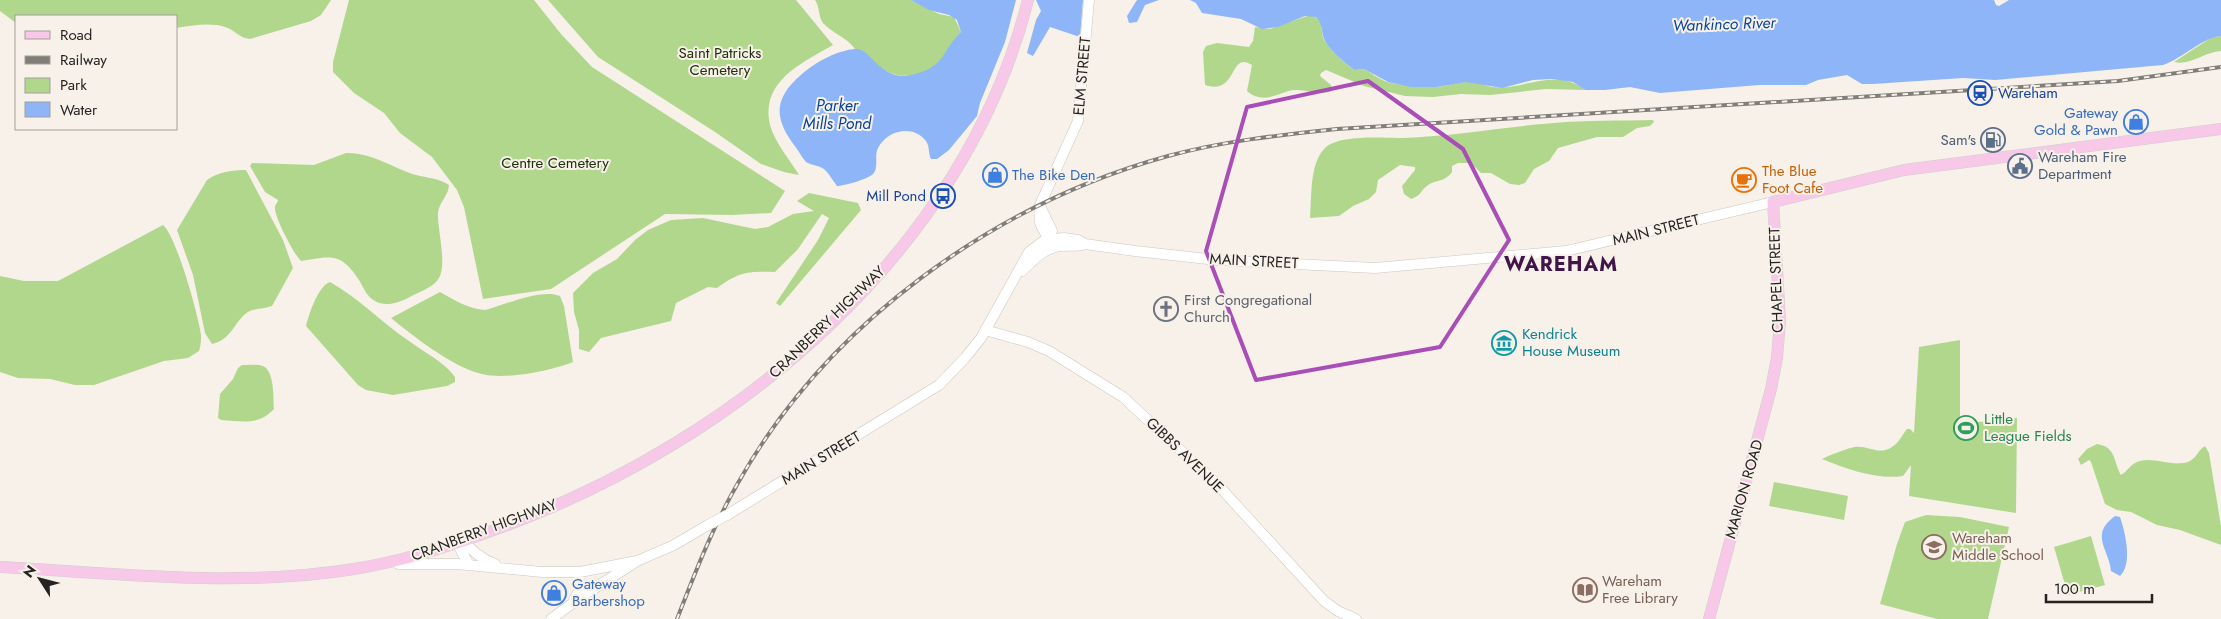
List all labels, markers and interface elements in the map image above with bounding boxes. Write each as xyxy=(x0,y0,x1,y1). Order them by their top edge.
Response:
water label: Wankinco River xyxy=(1672,11,1778,37)
legend xyxy=(15,15,178,130)
text: Road xyxy=(60,24,92,46)
street label: ELM STREET xyxy=(1068,36,1096,116)
park label: Saint Patricks Cemetery xyxy=(679,42,761,81)
text: Railway xyxy=(60,49,107,71)
text: Park xyxy=(60,74,87,96)
station icon: Wareham xyxy=(1967,80,1993,106)
place label: Wareham xyxy=(1998,82,2058,104)
water label: Parker Mills Pond xyxy=(803,94,872,135)
text: Water xyxy=(60,99,98,121)
place label: Gateway Gold & Pawn xyxy=(2034,102,2118,141)
shop icon: Gateway Gold & Pawn xyxy=(2123,109,2149,135)
fuel station icon: Sam's xyxy=(1980,127,2006,153)
place label: Sam's xyxy=(1940,129,1976,151)
place label: Wareham Fire Department xyxy=(2038,146,2127,185)
park label: Centre Cemetery xyxy=(501,152,609,174)
public building icon: Wareham Fire Department xyxy=(2007,153,2033,179)
place label: The Blue Foot Cafe xyxy=(1762,160,1823,199)
shop icon: The Bike Den xyxy=(982,162,1008,188)
place label: The Bike Den xyxy=(1012,164,1096,186)
cafe icon: The Blue Foot Cafe xyxy=(1731,167,1757,193)
bus stop icon: Mill Pond xyxy=(930,183,956,209)
place label: Mill Pond xyxy=(866,185,926,207)
street label: MAIN STREET xyxy=(1610,209,1702,251)
street label: CHAPEL STREET xyxy=(1763,227,1789,333)
street label: MAIN STREET xyxy=(1209,248,1299,274)
district label: WAREHAM xyxy=(1504,250,1618,279)
street label: CRANBERRY HIGHWAY xyxy=(764,260,890,383)
place label: First Congregational Church xyxy=(1184,289,1312,328)
church icon: First Congregational Church xyxy=(1153,296,1179,322)
place label: Kendrick House Museum xyxy=(1522,323,1620,362)
museum icon: Kendrick House Museum xyxy=(1491,330,1517,356)
place label: Little League Fields xyxy=(1984,408,2072,447)
street label: GIBBS AVENUE xyxy=(1141,412,1229,498)
sports icon: Little League Fields xyxy=(1953,415,1979,441)
street label: MAIN STREET xyxy=(777,426,865,490)
street label: MARION ROAD xyxy=(1719,437,1769,541)
street label: CRANBERRY HIGHWAY xyxy=(408,493,561,567)
place label: Wareham Middle School xyxy=(1952,527,2044,566)
school or university icon: Wareham Middle School xyxy=(1921,534,1947,560)
north arrow xyxy=(15,554,65,604)
text: N xyxy=(18,561,41,582)
place label: Wareham Free Library xyxy=(1602,570,1678,609)
scale bar xyxy=(2046,572,2152,604)
place label: Gateway Barbershop xyxy=(572,573,645,612)
library icon: Wareham Free Library xyxy=(1572,577,1598,603)
text: 100 m xyxy=(2054,578,2095,600)
shop icon: Gateway Barbershop xyxy=(541,580,567,606)

